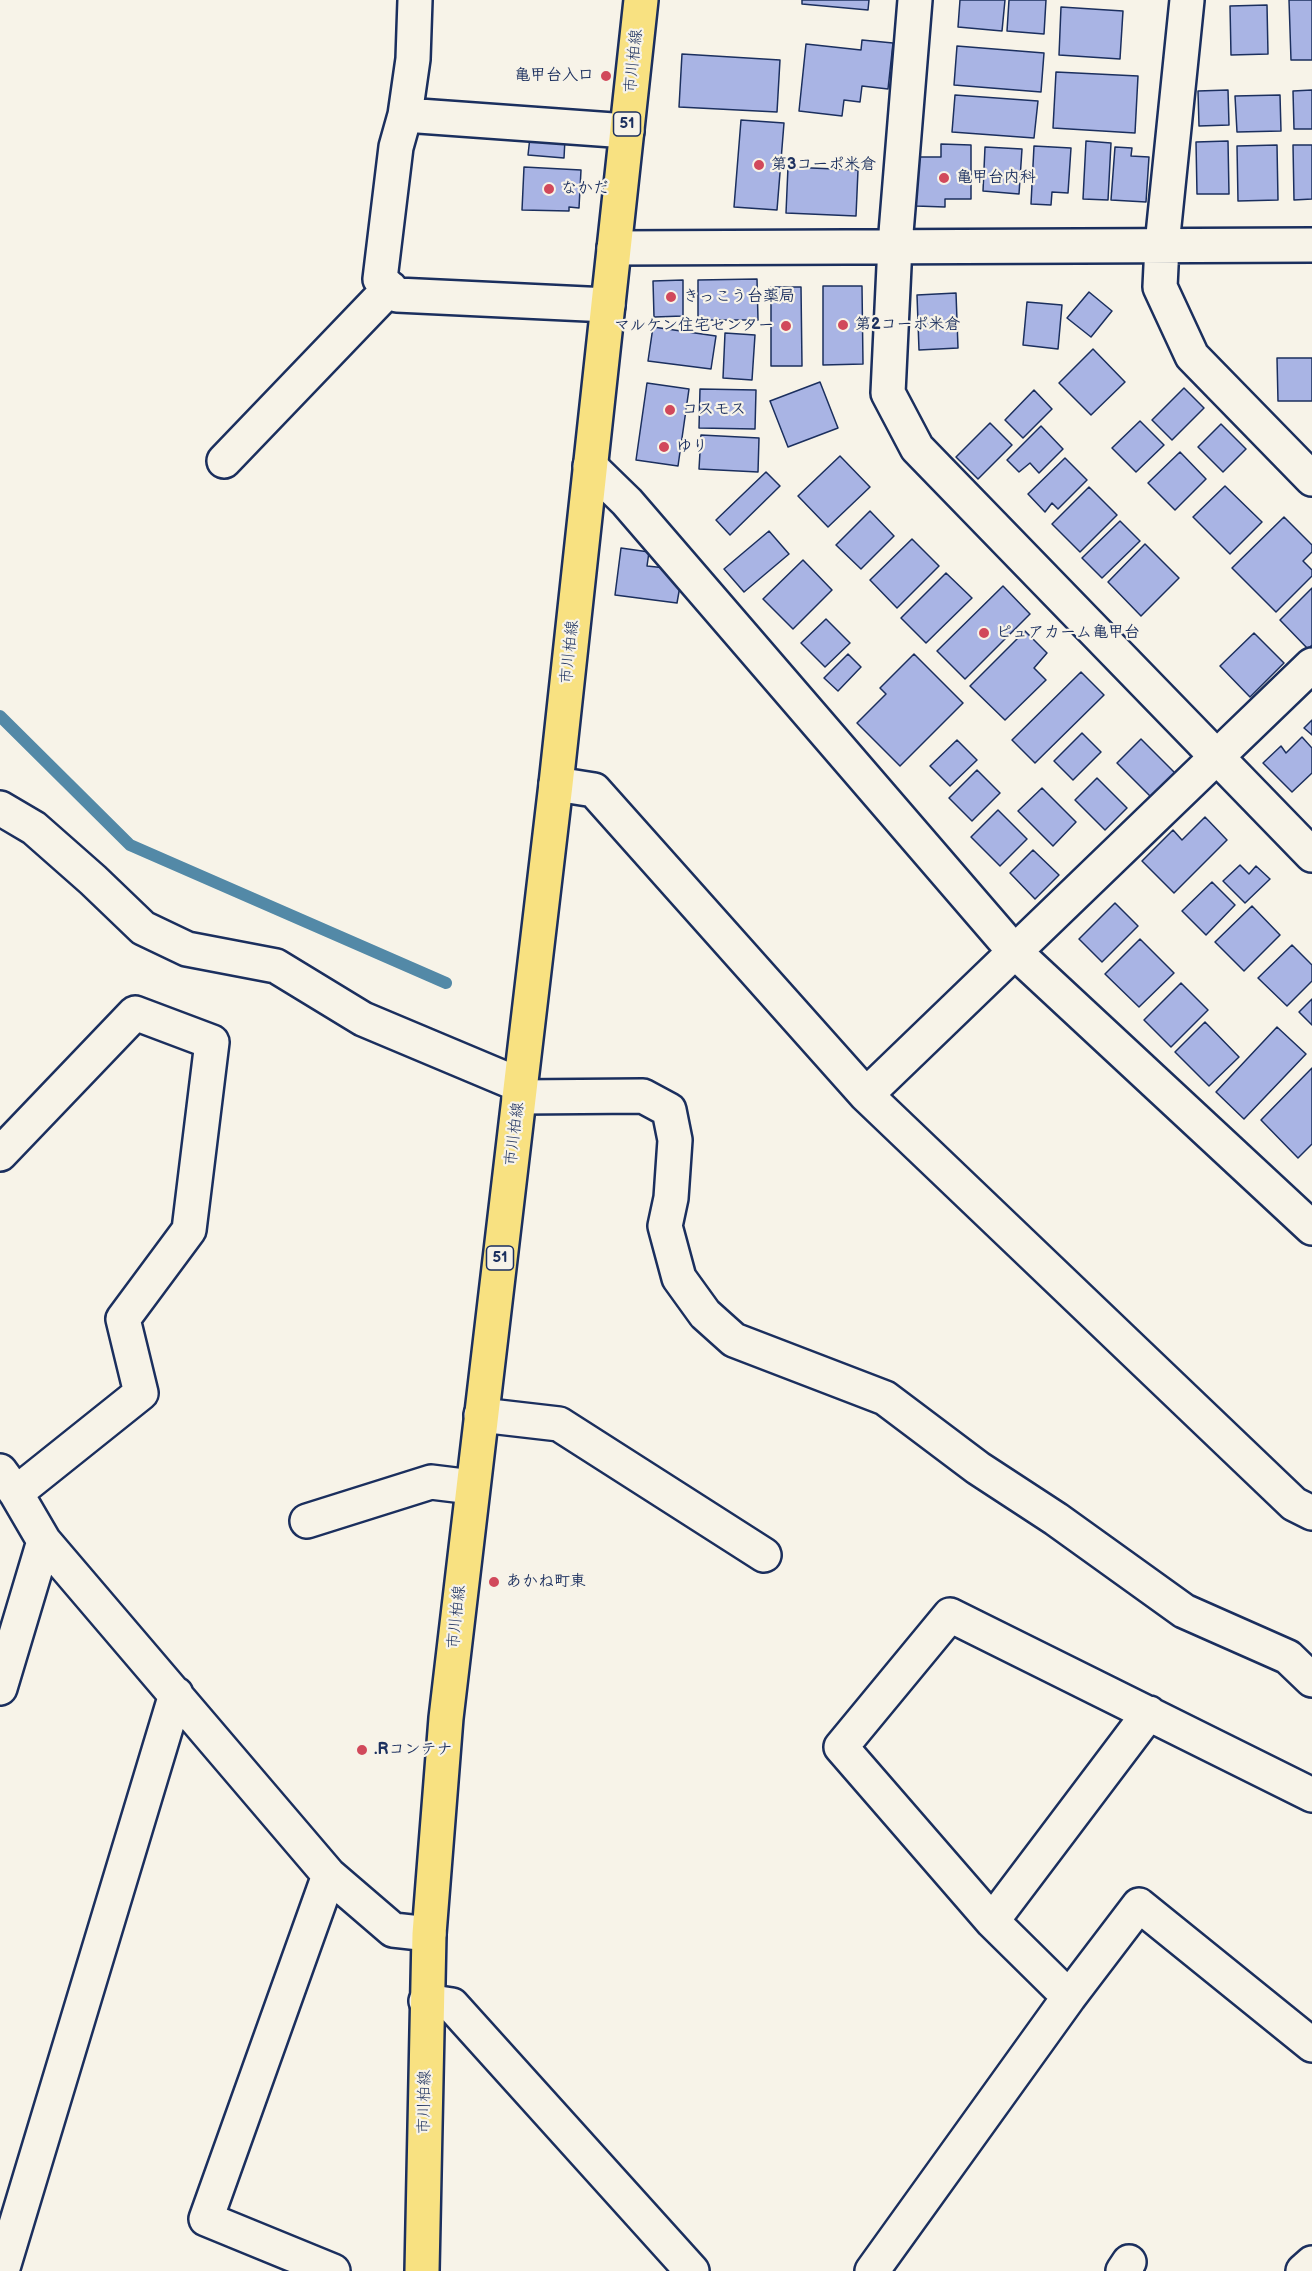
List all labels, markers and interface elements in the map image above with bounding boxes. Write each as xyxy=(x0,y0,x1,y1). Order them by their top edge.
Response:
street label: 市川柏線 xyxy=(621,28,647,94)
place label: 亀甲台入口 xyxy=(514,66,594,86)
marker: 亀甲台入口 xyxy=(599,69,613,83)
road number: 51 xyxy=(614,112,640,136)
place label: 第3コーポ米倉 xyxy=(771,155,876,175)
marker: 第3コーポ米倉 xyxy=(752,158,766,172)
place label: 亀甲台内科 xyxy=(956,168,1036,188)
marker: 亀甲台内科 xyxy=(937,171,951,185)
place label: なかだ xyxy=(561,179,609,199)
marker: なかだ xyxy=(542,182,556,196)
place label: きっこう台薬局 xyxy=(683,287,795,307)
marker: きっこう台薬局 xyxy=(664,290,678,304)
place label: 第2コーポ米倉 xyxy=(855,315,961,335)
place label: マルケン住宅センター xyxy=(614,316,774,336)
marker: 第2コーポ米倉 xyxy=(836,318,850,332)
marker: マルケン住宅センター xyxy=(779,319,793,333)
place label: コスモス xyxy=(682,400,746,420)
marker: コスモス xyxy=(663,403,677,417)
place label: ゆり xyxy=(676,437,708,457)
marker: ゆり xyxy=(657,440,671,454)
street label: 市川柏線 xyxy=(557,619,583,685)
place label: ピュアカーム亀甲台 xyxy=(996,623,1140,643)
marker: ピュアカーム亀甲台 xyxy=(977,626,991,640)
street label: 市川柏線 xyxy=(502,1101,528,1167)
road number: 51 xyxy=(486,1246,514,1270)
place label: あかね町東 xyxy=(506,1572,586,1592)
marker: あかね町東 xyxy=(487,1575,501,1589)
street label: 市川柏線 xyxy=(444,1584,470,1650)
place label: .Rコンテナ xyxy=(374,1740,452,1760)
marker: .Rコンテナ xyxy=(355,1743,369,1757)
street label: 市川柏線 xyxy=(415,2070,435,2134)

